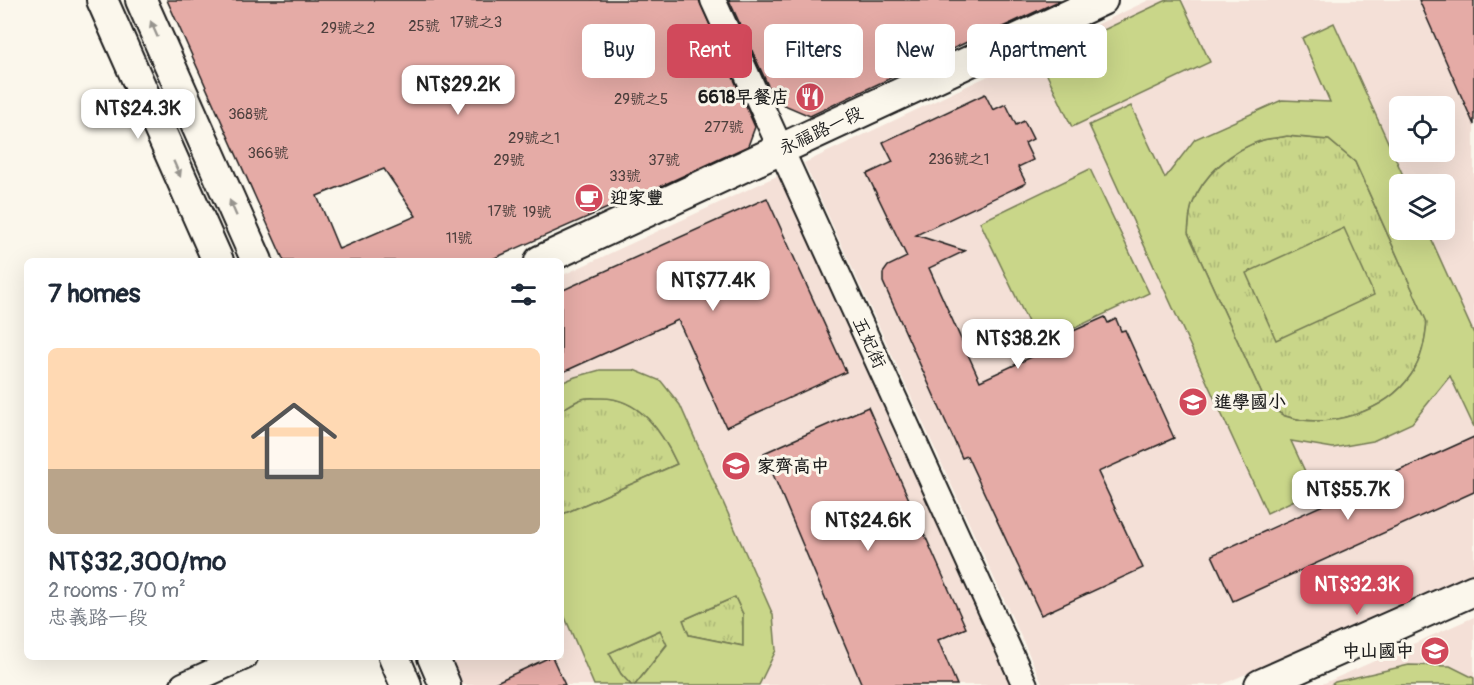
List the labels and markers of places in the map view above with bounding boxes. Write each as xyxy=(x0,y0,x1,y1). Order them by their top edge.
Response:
pin: NT$29.2K xyxy=(396,65,520,116)
restaurant icon: 6618早餐店 xyxy=(794,81,826,113)
place label: 6618早餐店 xyxy=(698,86,789,109)
pin: NT$24.3K xyxy=(76,89,200,140)
cafe icon: 迎家豐 xyxy=(573,182,605,214)
place label: 迎家豐 xyxy=(610,187,664,210)
pin: NT$77.4K xyxy=(651,261,775,312)
pin: NT$38.2K xyxy=(956,319,1080,370)
school or university icon: 進學國小 xyxy=(1177,386,1209,418)
place label: 進學國小 xyxy=(1214,391,1286,414)
school or university icon: 家齊高中 xyxy=(720,450,752,482)
place label: 家齊高中 xyxy=(757,455,829,478)
pin: NT$55.7K xyxy=(1286,470,1410,521)
pin: NT$24.6K xyxy=(806,501,930,552)
pin: NT$32.3K xyxy=(1295,565,1419,616)
school or university icon: 中山國中 xyxy=(1419,635,1451,667)
place label: 中山國中 xyxy=(1342,640,1414,663)

